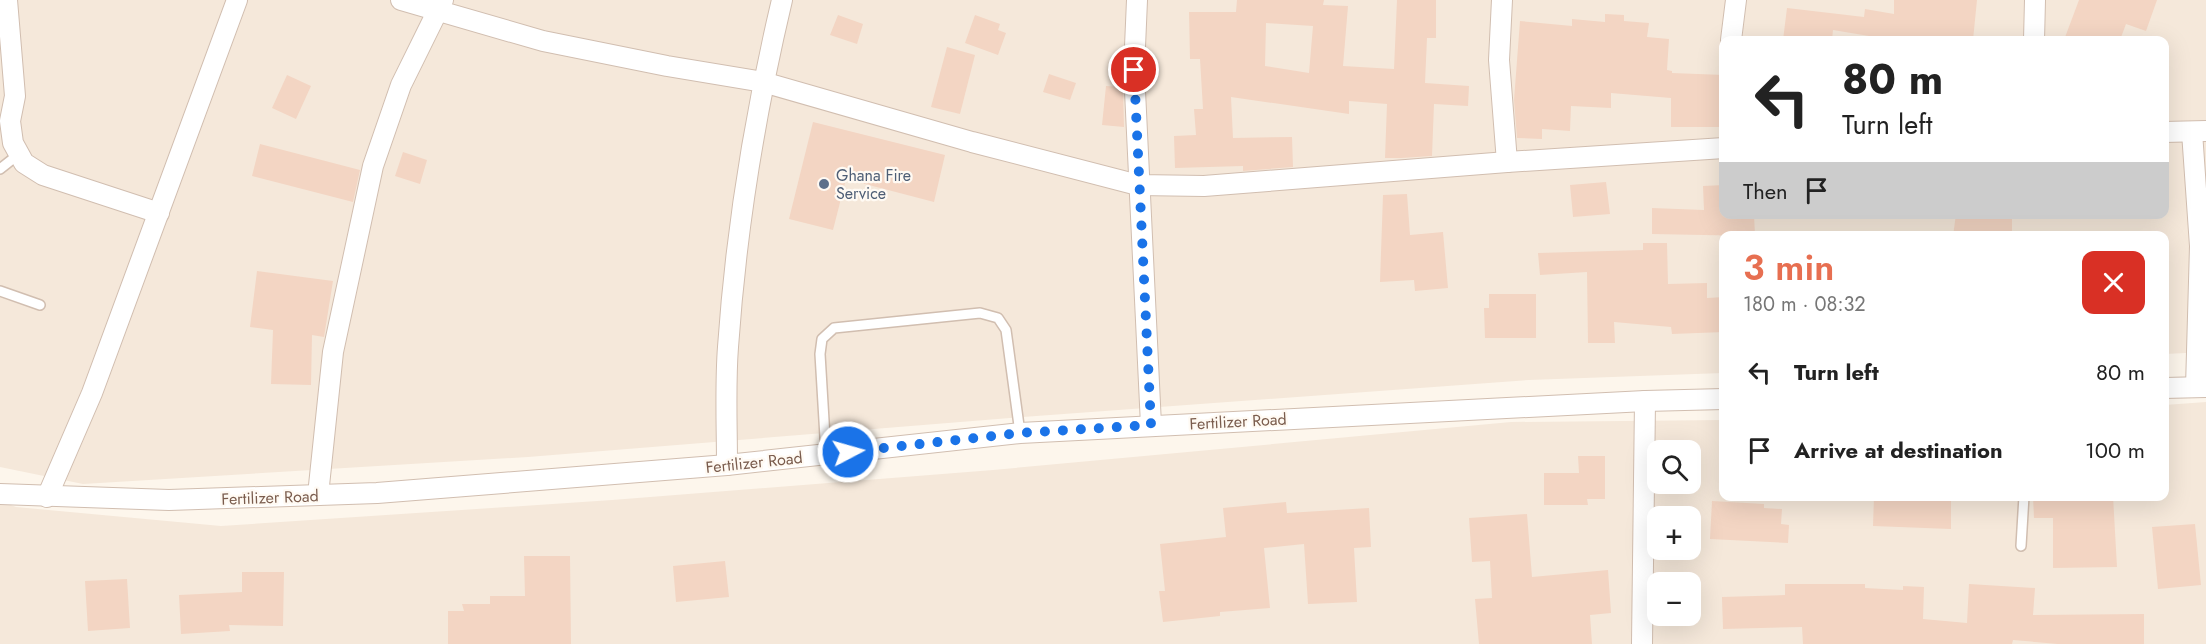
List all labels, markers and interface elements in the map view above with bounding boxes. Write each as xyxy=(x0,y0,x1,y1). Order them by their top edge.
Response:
pin xyxy=(1108,44,1159,95)
text: 80 m xyxy=(1842,49,1943,110)
icon: arrive xyxy=(1117,53,1150,86)
icon: left xyxy=(1743,60,1821,138)
text: Turn left xyxy=(1842,105,1932,144)
place label: Ghana Fire Service xyxy=(836,164,911,205)
icon: arrive xyxy=(1800,174,1833,207)
text: Then xyxy=(1743,175,1788,207)
marker: Ghana Fire Service xyxy=(817,177,831,191)
text: 3 min xyxy=(1743,241,1834,293)
button: close xyxy=(2082,251,2145,314)
text: 180 m · 08:32 xyxy=(1743,290,1866,319)
icon: left xyxy=(1743,356,1776,389)
text: Turn left xyxy=(1794,356,1879,388)
text: 80 m xyxy=(2096,356,2145,388)
street label: Fertilizer Road xyxy=(1189,407,1287,436)
position arrow xyxy=(816,420,880,484)
icon: arrive xyxy=(1743,434,1776,467)
text: Arrive at destination xyxy=(1794,434,2003,466)
text: 100 m xyxy=(2085,434,2145,466)
map controls xyxy=(1647,440,1701,626)
button: search xyxy=(1647,440,1701,494)
street label: Fertilizer Road xyxy=(704,446,804,479)
street label: Fertilizer Road xyxy=(221,484,319,511)
button: + xyxy=(1647,506,1701,560)
button: − xyxy=(1647,572,1701,626)

